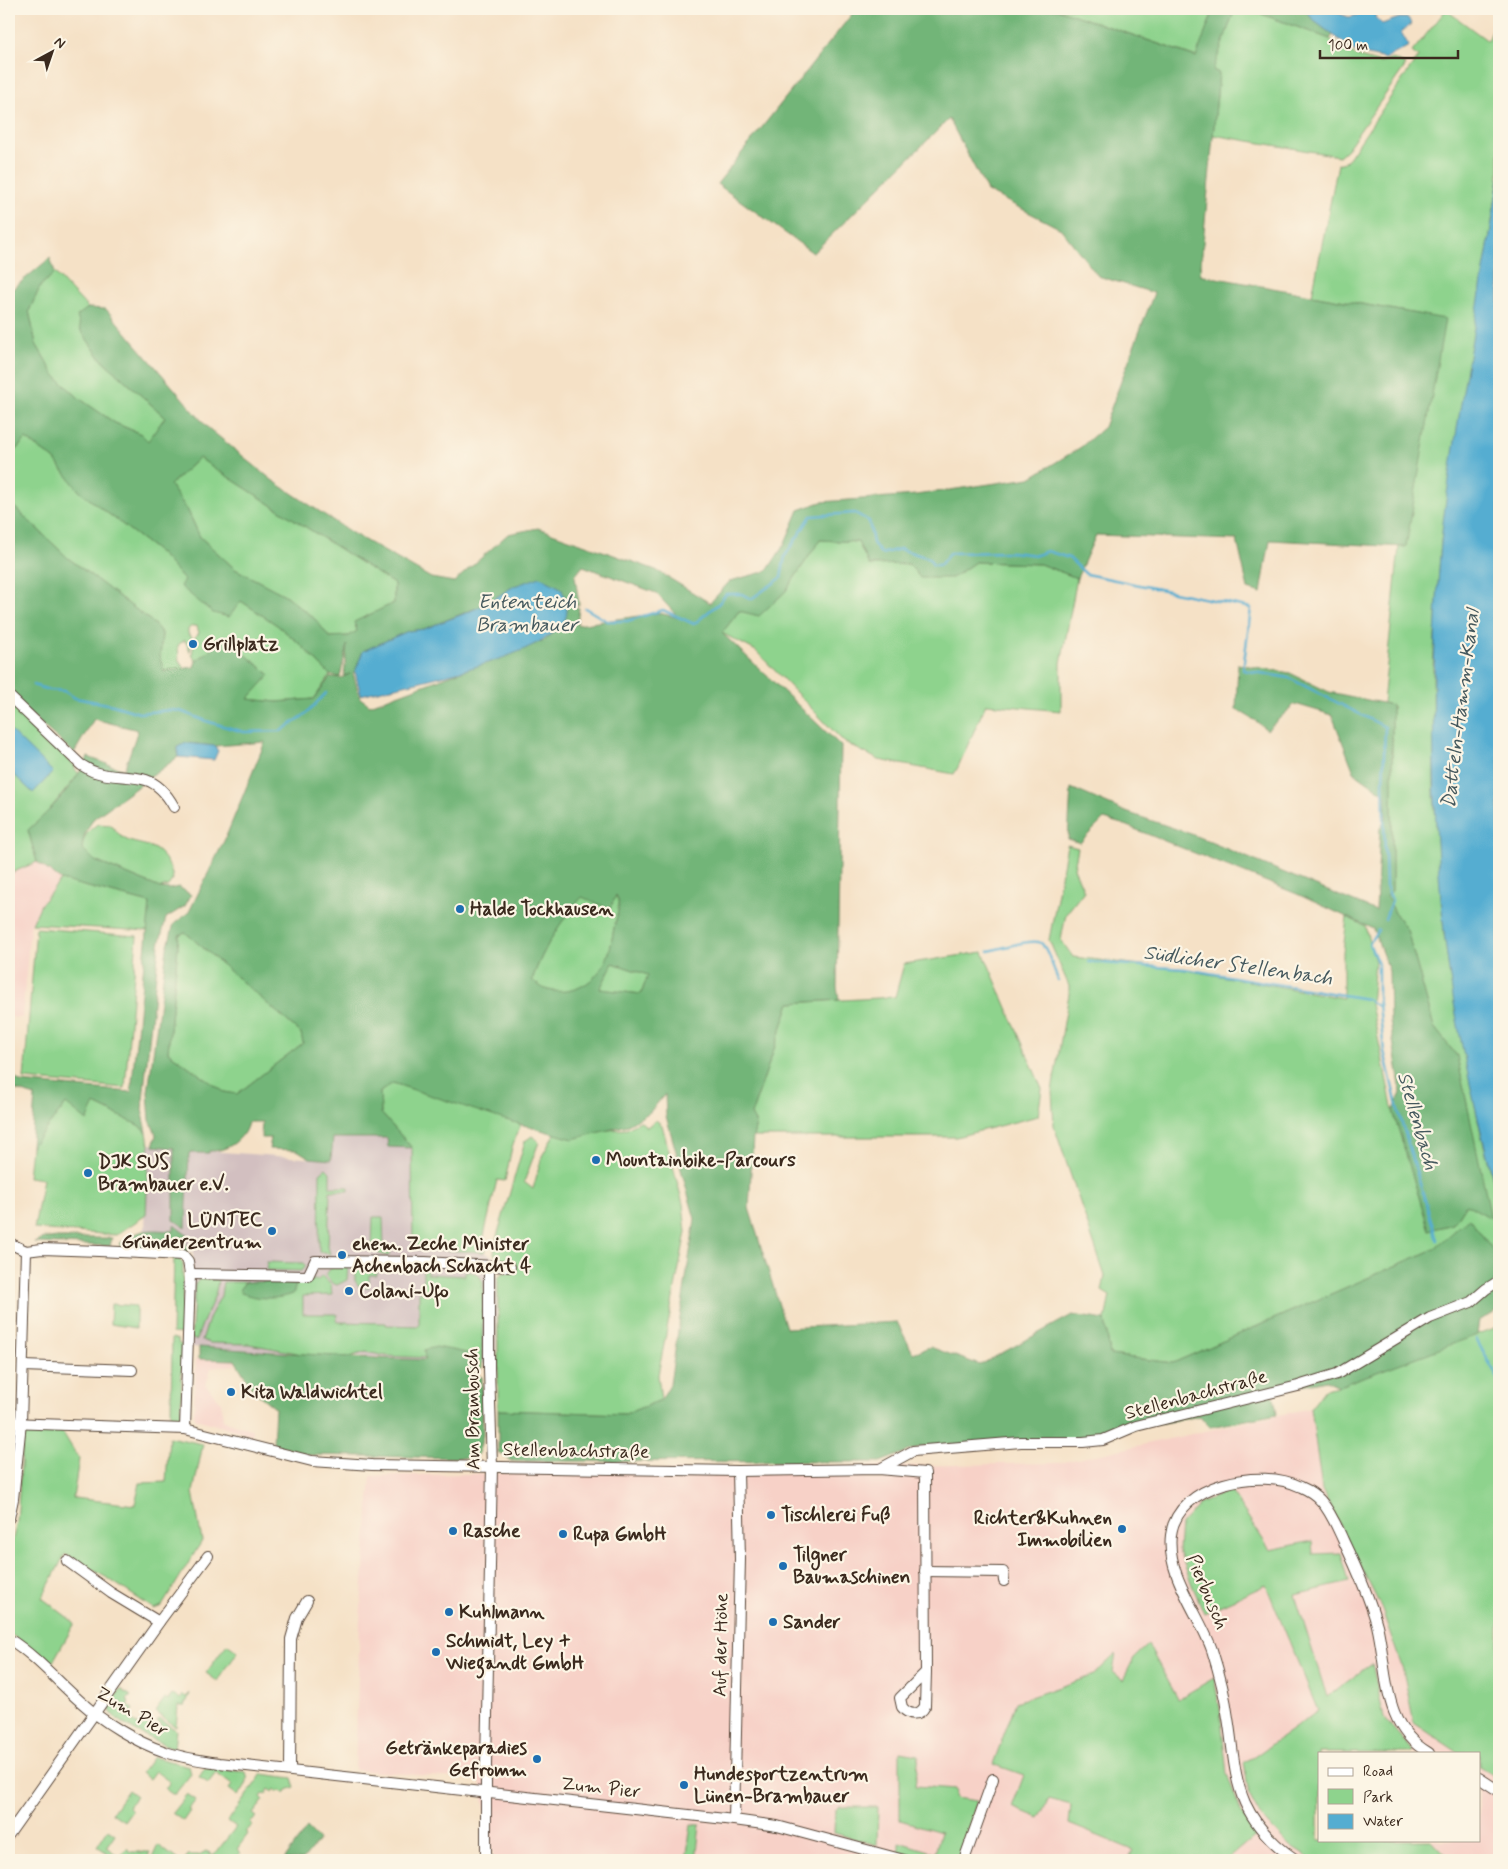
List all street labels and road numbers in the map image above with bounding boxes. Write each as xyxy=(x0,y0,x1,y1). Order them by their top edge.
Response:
street label: Am Brambusch xyxy=(459,1348,487,1470)
street label: Stellenbachstraße xyxy=(1122,1364,1270,1426)
street label: Stellenbachstraße xyxy=(503,1437,649,1465)
street label: Pierbusch xyxy=(1180,1551,1234,1633)
street label: Auf der Höhe xyxy=(708,1593,734,1697)
street label: Zum Pier xyxy=(91,1681,173,1743)
street label: Zum Pier xyxy=(560,1771,642,1805)

